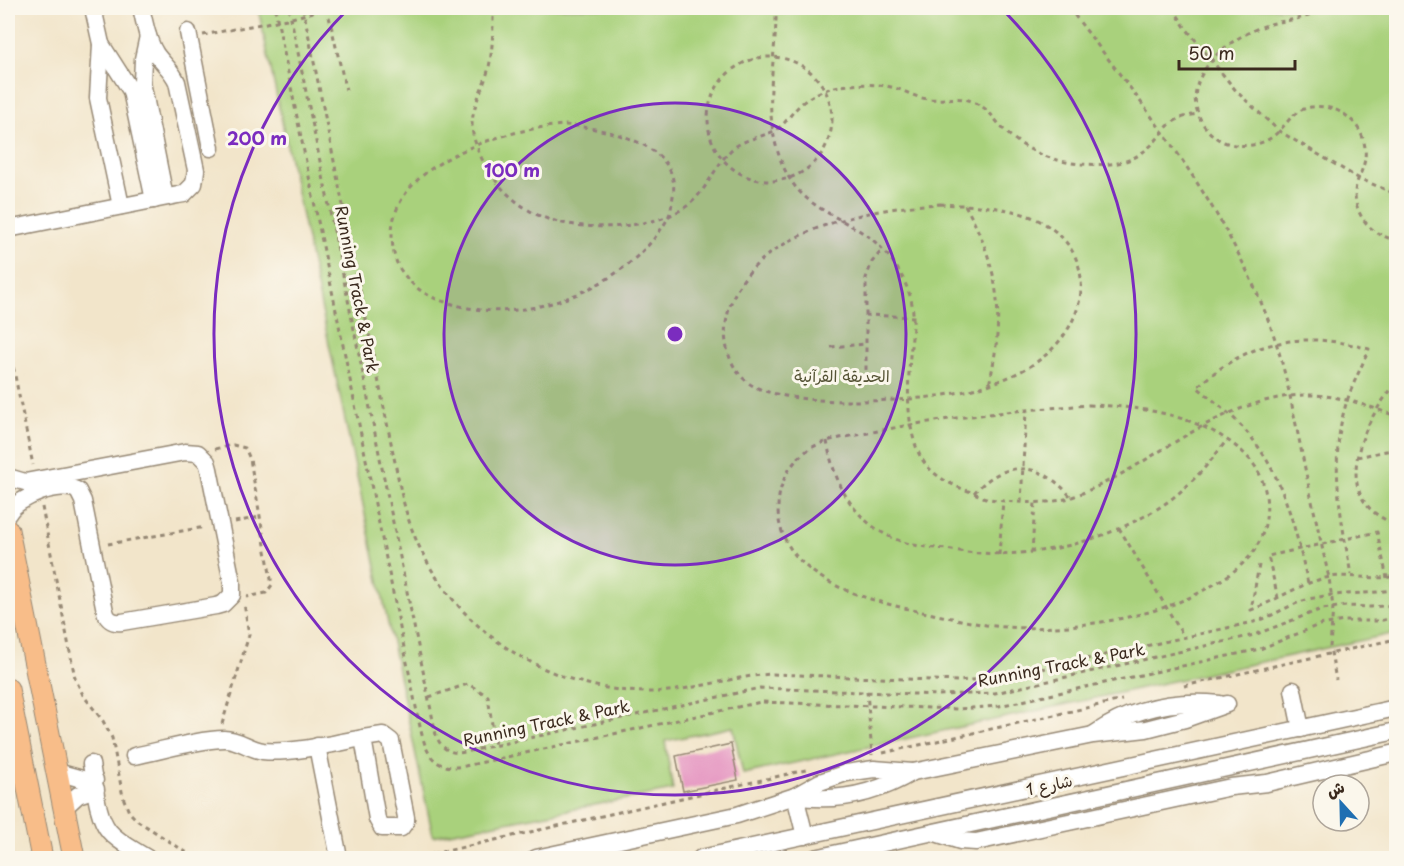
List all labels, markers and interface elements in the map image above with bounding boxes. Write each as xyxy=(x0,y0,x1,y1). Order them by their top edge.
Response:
scale bar xyxy=(1179,33,1294,71)
text: 50 m xyxy=(1188,39,1235,66)
text: 200 m xyxy=(227,124,287,151)
text: 100 m xyxy=(484,156,540,183)
street label: Running Track & Park xyxy=(330,203,386,375)
centre of rings xyxy=(665,324,685,344)
park label: الحديقة القرآنية xyxy=(794,363,890,387)
street label: Running Track & Park xyxy=(975,636,1147,692)
street label: Running Track & Park xyxy=(460,693,632,751)
street label: شارع 1 xyxy=(1024,767,1075,802)
north arrow xyxy=(1311,773,1371,833)
text: ش xyxy=(1322,774,1348,803)

